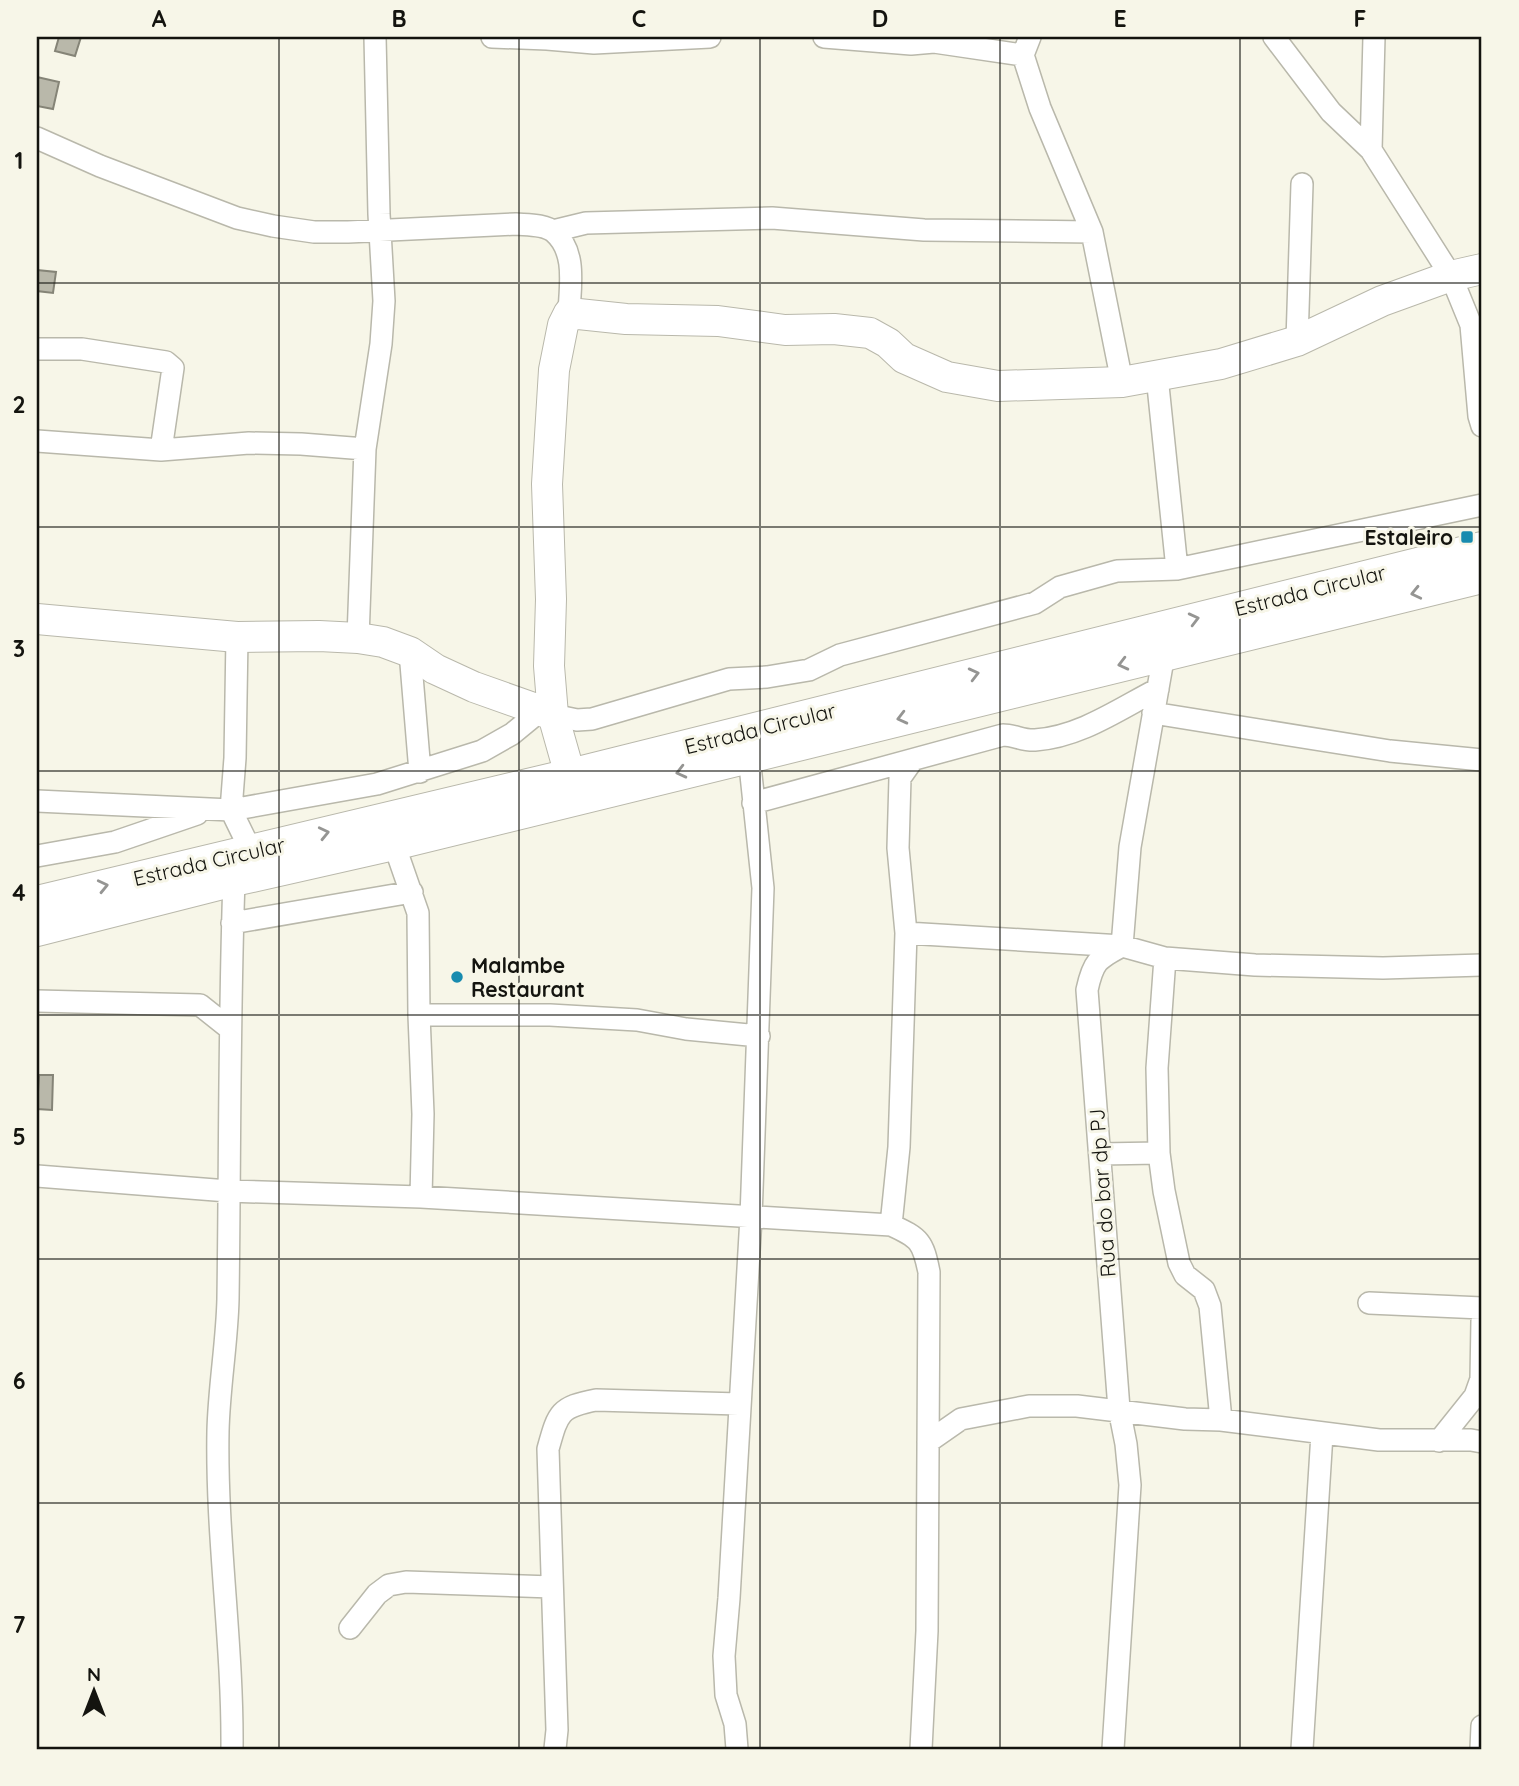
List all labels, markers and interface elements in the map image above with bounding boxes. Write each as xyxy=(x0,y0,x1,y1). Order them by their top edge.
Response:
text: A xyxy=(152,4,167,33)
text: B xyxy=(391,4,407,33)
text: C xyxy=(632,4,646,33)
text: D xyxy=(872,4,888,33)
text: E xyxy=(1113,4,1127,33)
text: F xyxy=(1354,4,1366,33)
text: 1 xyxy=(15,146,23,175)
text: 2 xyxy=(12,390,26,419)
place label: Estaleiro xyxy=(1365,524,1453,550)
marker: Estaleiro xyxy=(1459,529,1475,545)
street label: Estrada Circular xyxy=(1232,559,1388,621)
one-way arrow xyxy=(1410,585,1422,599)
one-way arrow xyxy=(1188,613,1200,627)
text: 3 xyxy=(13,634,25,663)
one-way arrow xyxy=(1118,656,1130,670)
one-way arrow xyxy=(968,668,980,682)
street label: Estrada Circular xyxy=(682,697,838,759)
one-way arrow xyxy=(896,710,908,724)
one-way arrow xyxy=(675,764,687,778)
one-way arrow xyxy=(318,827,330,841)
street label: Estrada Circular xyxy=(131,831,287,891)
text: 4 xyxy=(12,878,26,907)
one-way arrow xyxy=(97,880,109,894)
place label: Malambe Restaurant xyxy=(471,952,585,1002)
marker: Malambe Restaurant xyxy=(449,969,465,985)
street label: Rua do bar dp PJ xyxy=(1083,1108,1121,1278)
text: 5 xyxy=(12,1122,26,1151)
text: 6 xyxy=(13,1366,25,1395)
text: 7 xyxy=(13,1610,26,1639)
north arrow xyxy=(60,1656,130,1726)
text: N xyxy=(87,1662,101,1686)

